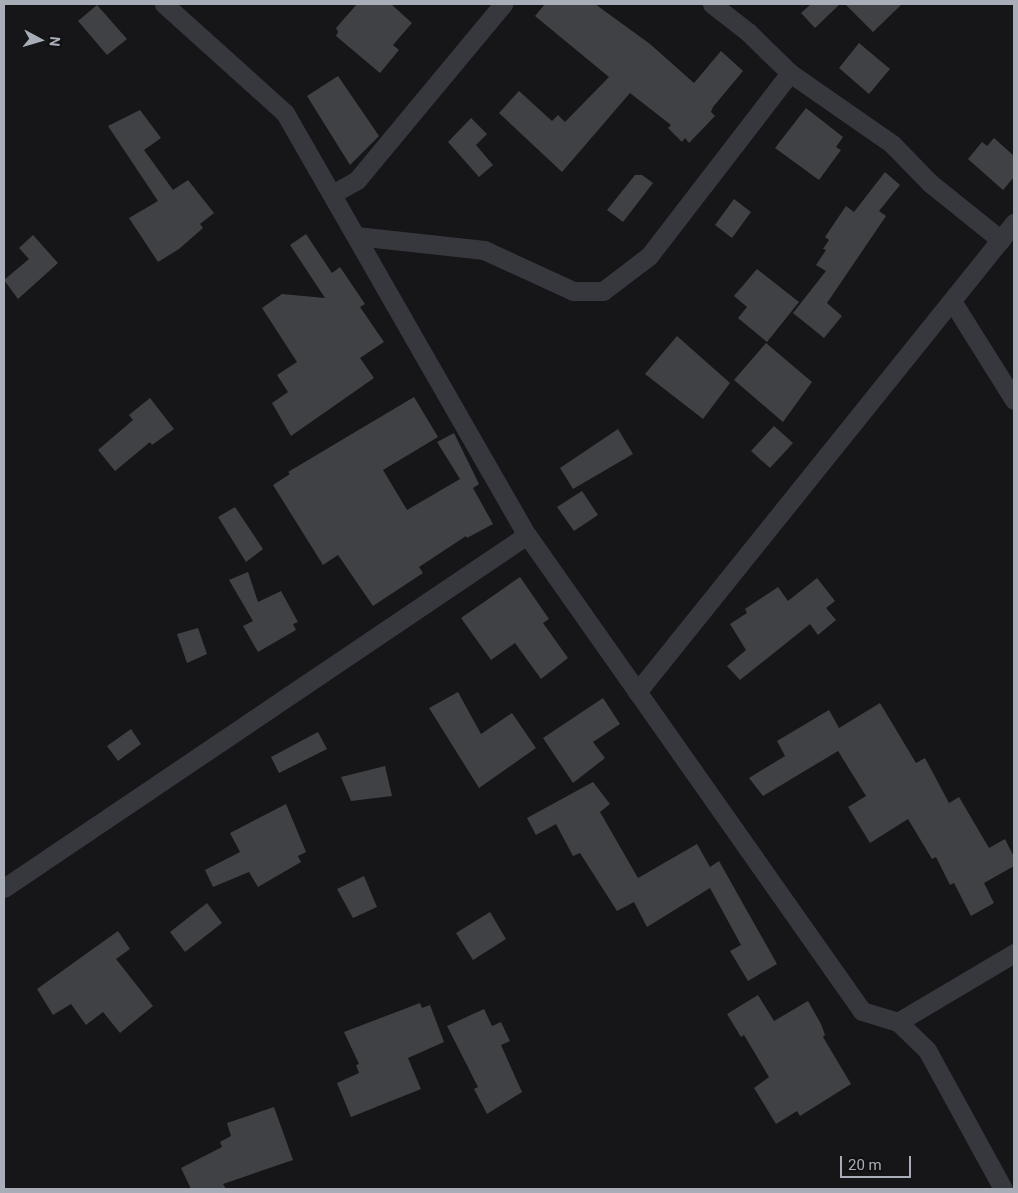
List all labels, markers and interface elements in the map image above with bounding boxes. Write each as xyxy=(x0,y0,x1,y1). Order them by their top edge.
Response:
north arrow xyxy=(15,15,65,65)
text: N xyxy=(46,36,63,47)
scale bar xyxy=(843,1146,914,1178)
text: 20 m xyxy=(848,1156,882,1174)

